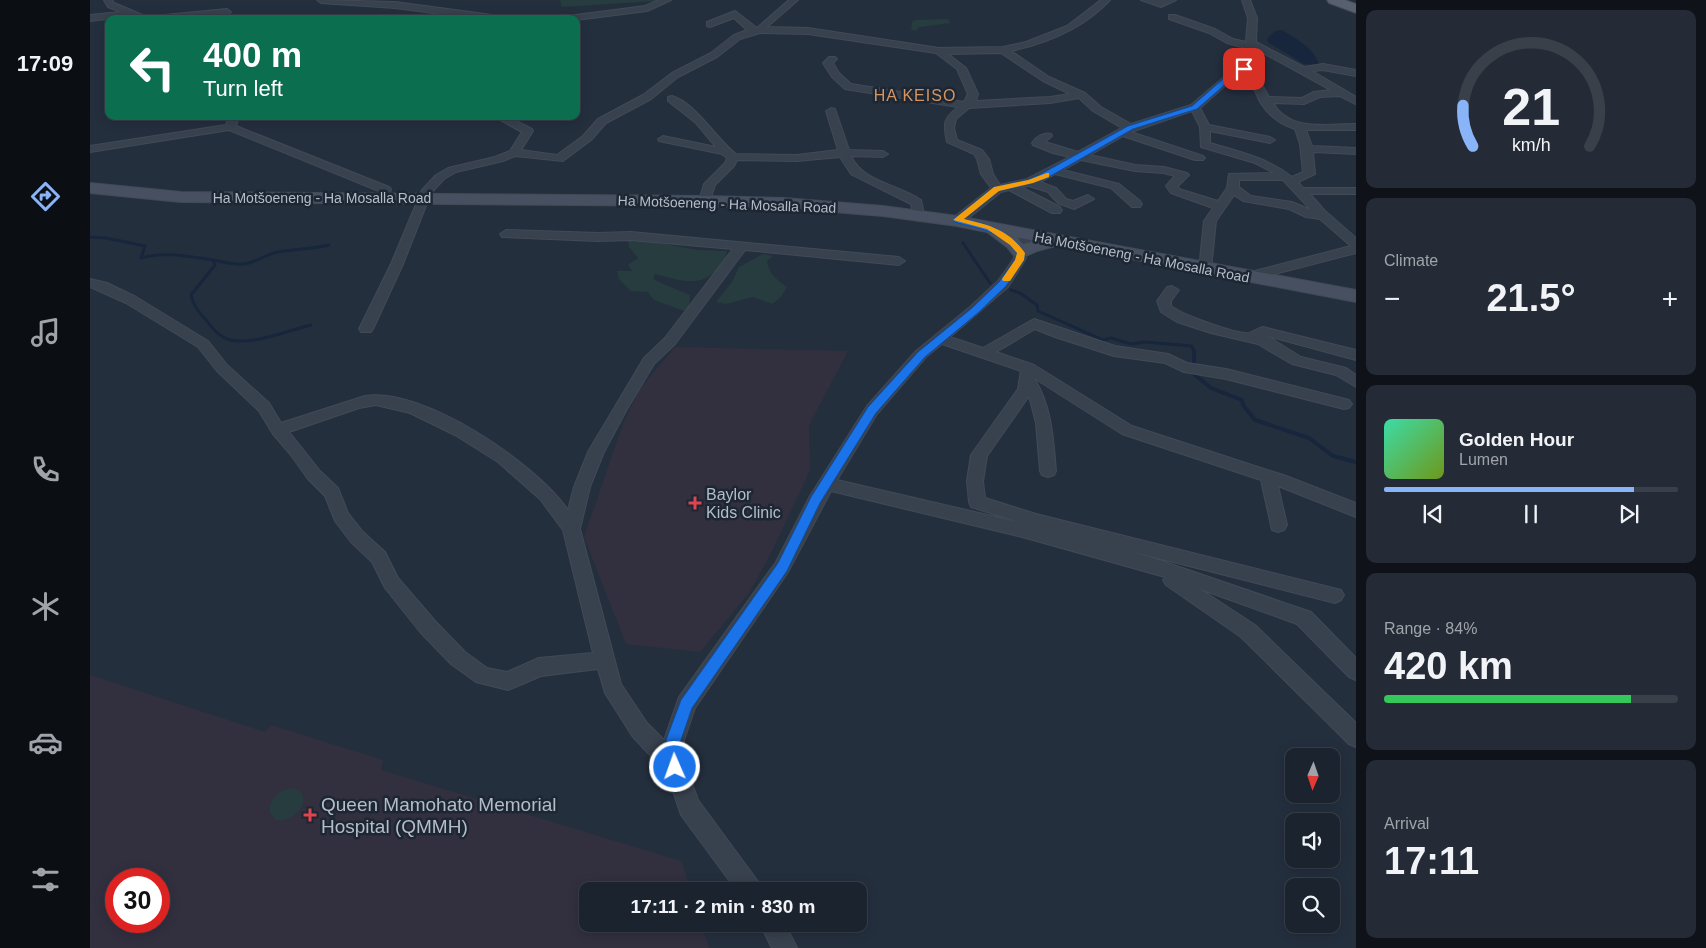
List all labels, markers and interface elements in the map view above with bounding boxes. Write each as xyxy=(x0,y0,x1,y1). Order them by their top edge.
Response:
icon: left xyxy=(120,35,185,100)
text: 400 m xyxy=(203,35,302,74)
pin xyxy=(1223,48,1265,90)
text: 17:09 xyxy=(17,51,73,76)
icon: arrive xyxy=(1230,55,1258,83)
text: Turn left xyxy=(203,76,283,101)
text: 21 xyxy=(1502,78,1560,136)
district label: HA KEISO xyxy=(874,87,956,104)
text: km/h xyxy=(1512,135,1550,155)
icon: directions xyxy=(28,179,63,214)
street label: Ha Motšoeneng - Ha Mosalla Road xyxy=(213,190,431,206)
street label: Ha Motšoeneng - Ha Mosalla Road xyxy=(617,192,837,216)
street label: Ha Motšoeneng - Ha Mosalla Road xyxy=(1033,228,1251,286)
text: Climate xyxy=(1384,252,1438,269)
text: 21.5° xyxy=(1486,277,1576,319)
text: − xyxy=(1384,283,1400,314)
text: + xyxy=(1662,283,1678,314)
icon: music xyxy=(28,315,63,350)
text: Golden Hour xyxy=(1459,429,1574,450)
text: Lumen xyxy=(1459,451,1508,468)
icon: phone xyxy=(28,452,63,487)
place label: Baylor Kids Clinic xyxy=(706,486,781,521)
marker: Baylor Kids Clinic xyxy=(688,496,702,510)
icon: previous xyxy=(1419,500,1447,528)
icon: pause xyxy=(1517,500,1545,528)
icon: next xyxy=(1615,500,1643,528)
icon: climate xyxy=(28,589,63,624)
text: Range · 84% xyxy=(1384,620,1477,637)
text: 420 km xyxy=(1384,645,1513,687)
icon: car xyxy=(28,725,63,760)
position arrow xyxy=(648,740,700,792)
north arrow xyxy=(1285,748,1340,802)
map controls xyxy=(1285,748,1340,933)
place label: Queen Mamohato Memorial Hospital (QMMH) xyxy=(321,794,557,837)
marker: Queen Mamohato Memorial Hospital (QMMH) xyxy=(303,808,317,822)
button: sound xyxy=(1285,813,1340,868)
text: Arrival xyxy=(1384,815,1429,832)
text: 17:11 xyxy=(1384,840,1479,882)
icon: filters xyxy=(28,862,63,897)
speed limit sign: 30 xyxy=(105,868,170,933)
button: search xyxy=(1285,878,1340,933)
text: 17:11 · 2 min · 830 m xyxy=(631,896,815,917)

